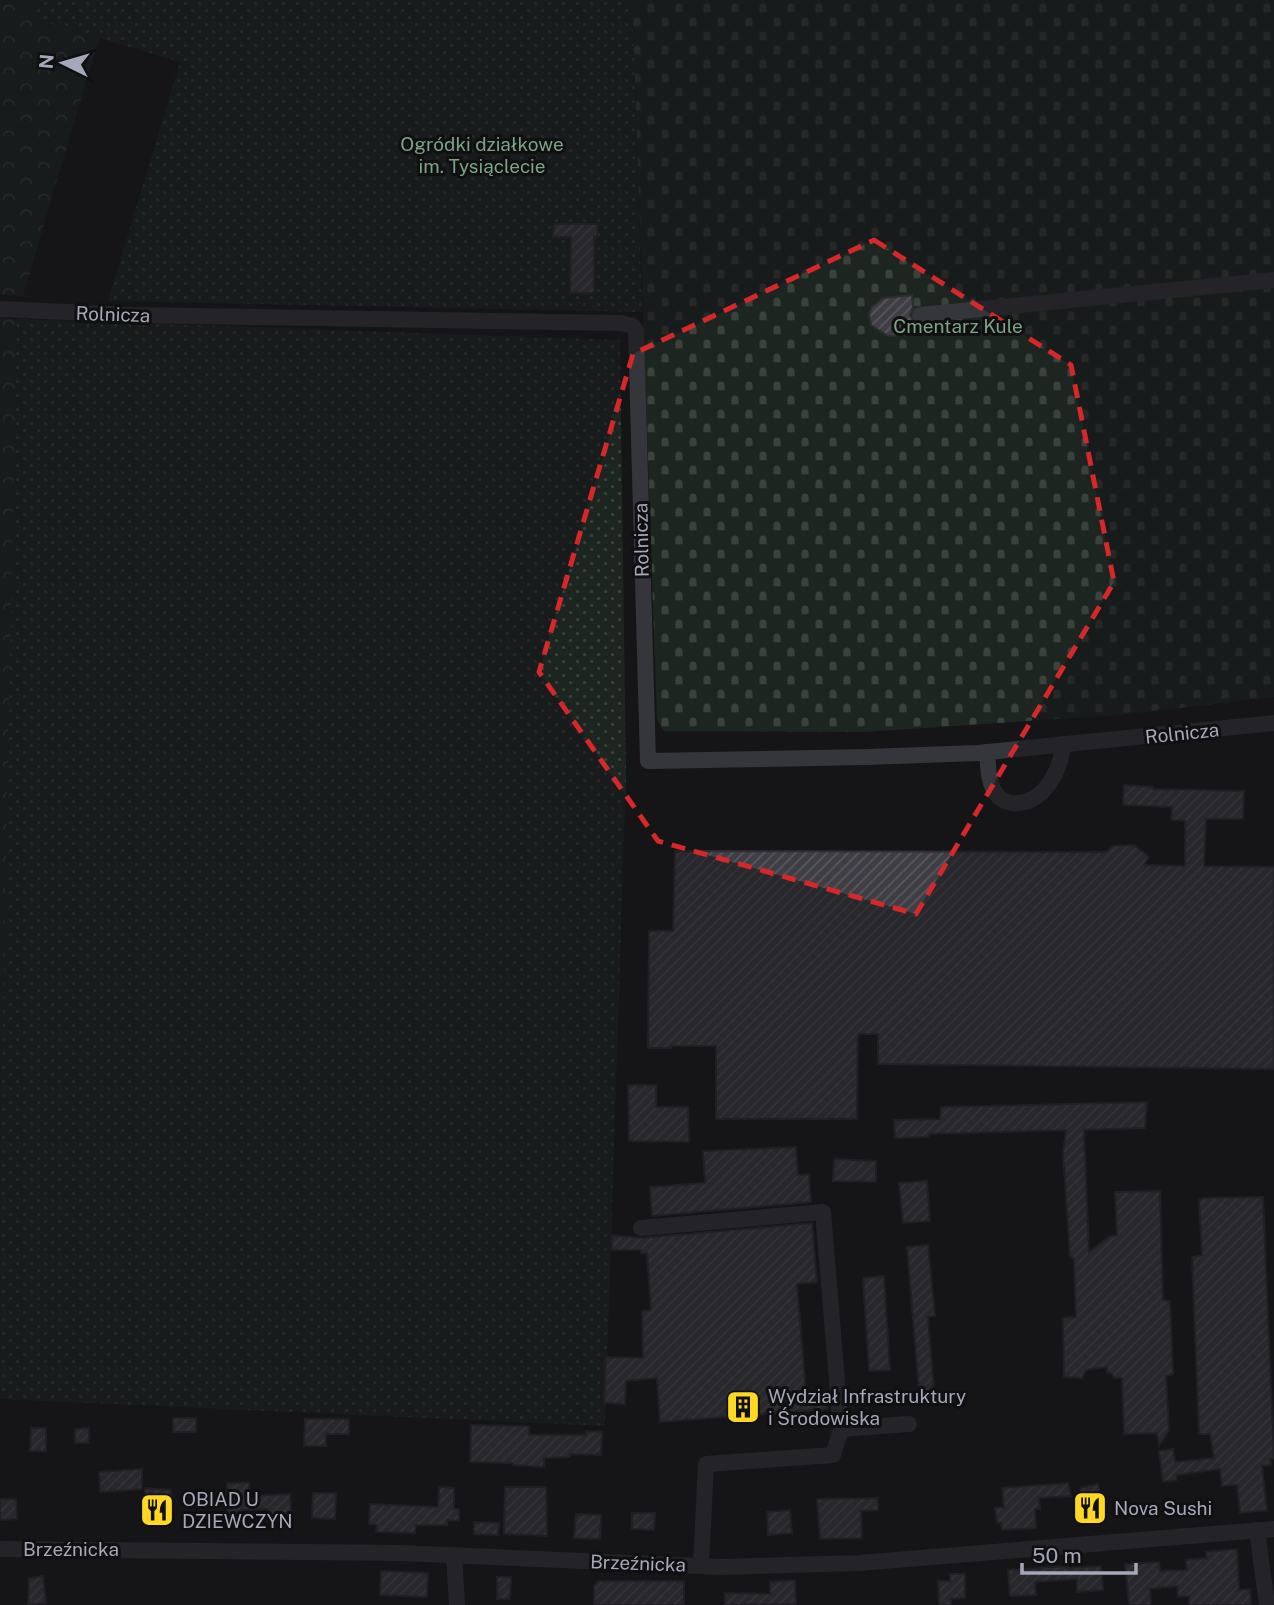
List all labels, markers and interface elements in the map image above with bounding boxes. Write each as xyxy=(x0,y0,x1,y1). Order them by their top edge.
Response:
north arrow xyxy=(28,28,98,98)
text: N xyxy=(34,53,58,70)
park label: Ogródki działkowe im. Tysiąclecie xyxy=(400,133,564,177)
street label: Rolnicza xyxy=(75,302,151,326)
park label: Cmentarz Kule xyxy=(893,315,1023,337)
street label: Rolnicza xyxy=(629,503,653,577)
street label: Rolnicza xyxy=(1144,718,1220,748)
place label: Wydział Infrastruktury i Środowiska xyxy=(768,1385,966,1429)
building icon: Wydział Infrastruktury i Środowiska xyxy=(724,1388,762,1426)
place label: OBIAD U DZIEWCZYN xyxy=(182,1488,293,1532)
restaurant icon: Nova Sushi xyxy=(1071,1489,1109,1527)
restaurant icon: OBIAD U DZIEWCZYN xyxy=(138,1491,176,1529)
place label: Nova Sushi xyxy=(1114,1497,1212,1519)
scale bar xyxy=(1022,1532,1136,1576)
street label: Brzeźnicka xyxy=(23,1538,119,1560)
text: 50 m xyxy=(1032,1543,1082,1568)
street label: Brzeźnicka xyxy=(590,1550,686,1576)

